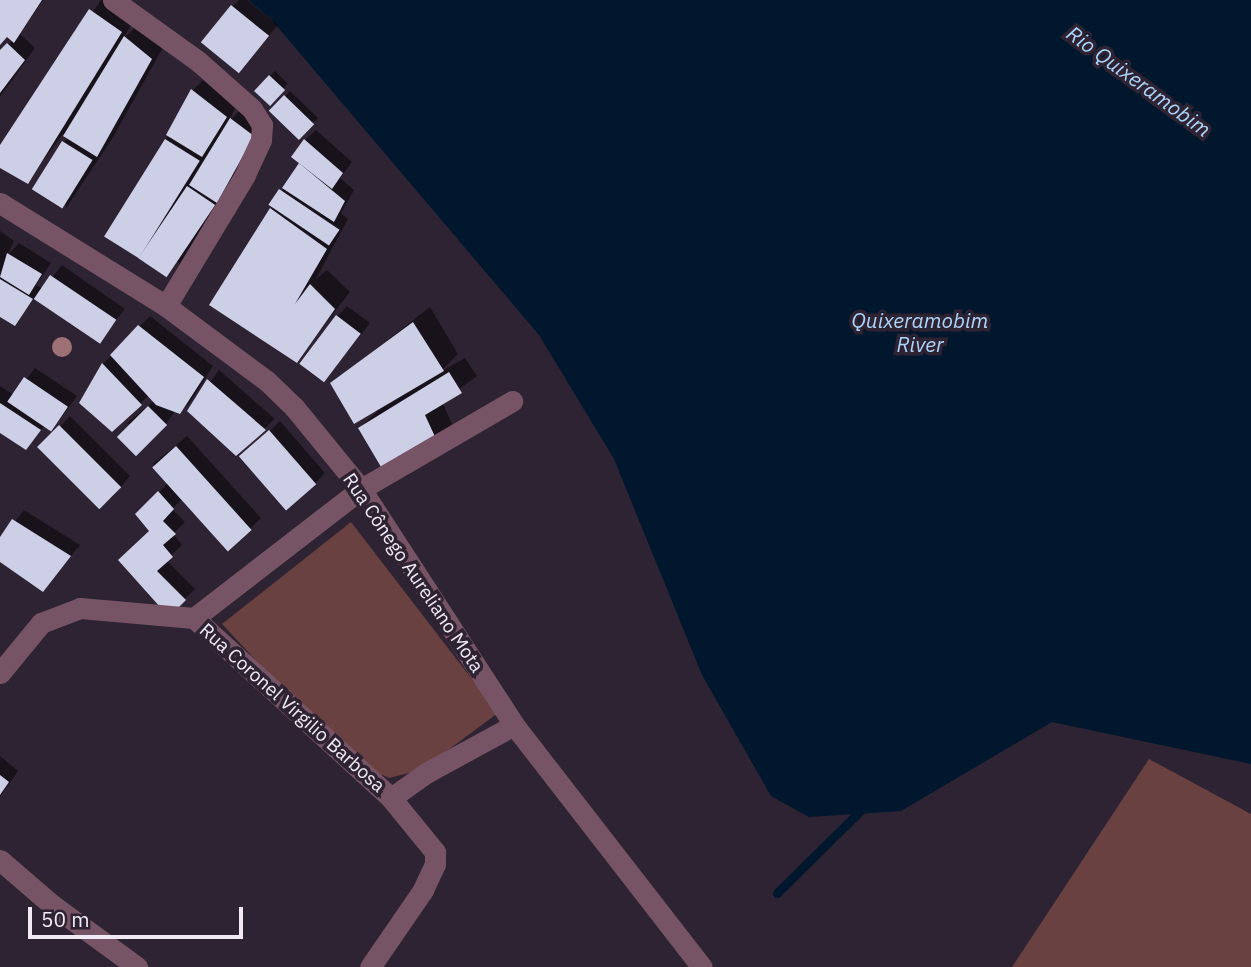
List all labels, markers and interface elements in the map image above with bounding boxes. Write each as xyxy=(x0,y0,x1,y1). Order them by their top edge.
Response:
water label: Rio Quixeramobim xyxy=(1062,20,1216,142)
water label: Quixeramobim River xyxy=(852,307,988,357)
street label: Rua Cônego Aureliano Mota xyxy=(338,469,488,677)
street label: Rua Coronel Virgilio Barbosa xyxy=(195,619,389,797)
scale bar xyxy=(32,894,247,938)
text: 50 m xyxy=(41,905,90,933)

